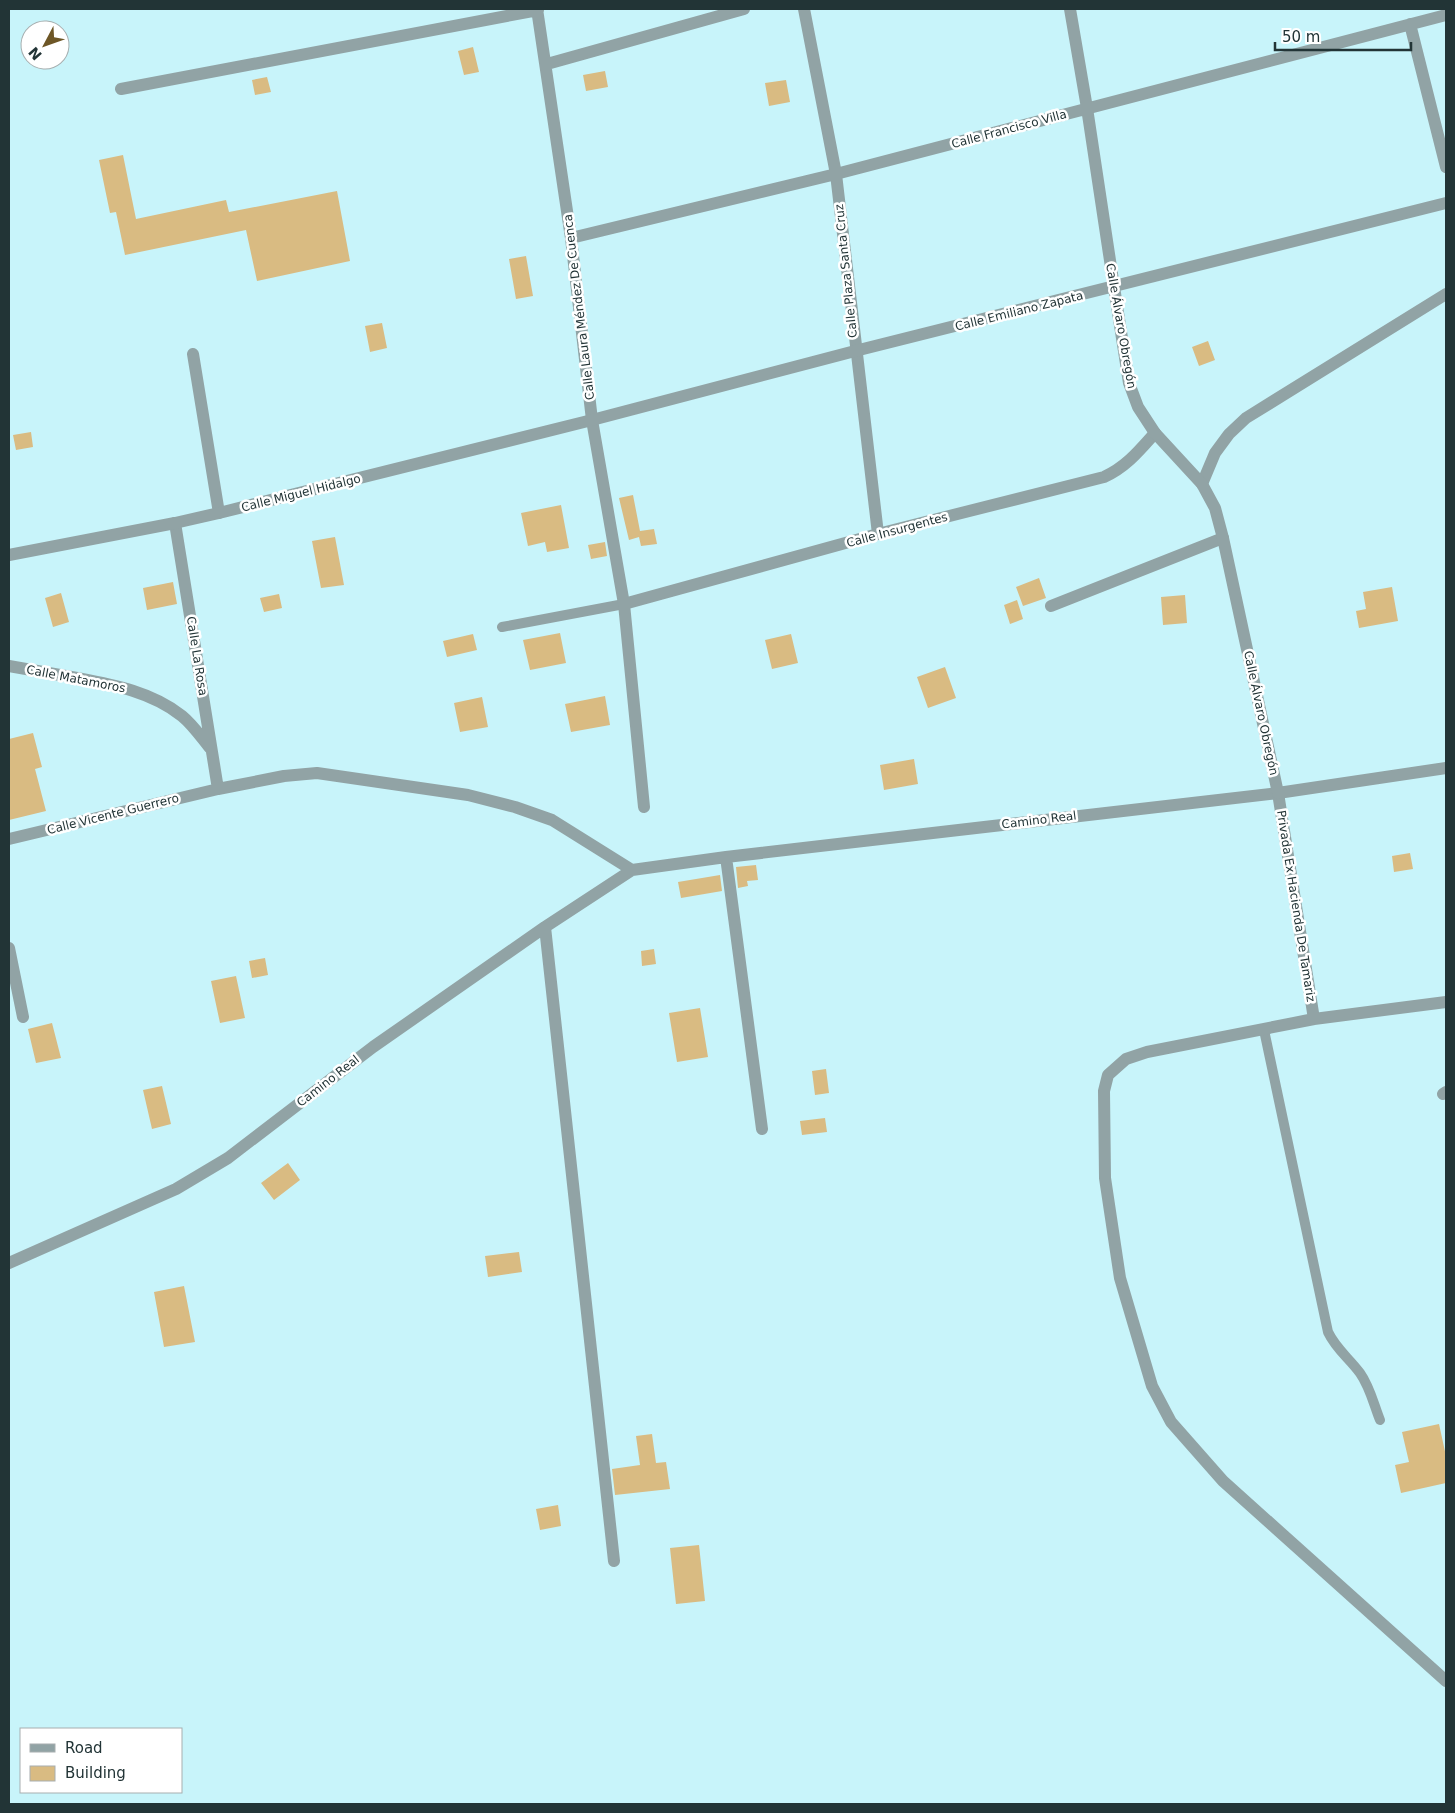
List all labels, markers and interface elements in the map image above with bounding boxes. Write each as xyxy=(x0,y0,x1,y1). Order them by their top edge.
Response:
north arrow xyxy=(20,20,70,70)
scale bar xyxy=(1275,20,1411,52)
text: 50 m xyxy=(1282,28,1320,46)
text: N xyxy=(25,44,45,63)
street label: Calle Francisco Villa xyxy=(950,107,1068,151)
street label: Calle Plaza Santa Cruz xyxy=(832,203,860,339)
street label: Calle Laura Méndez De Cuenca xyxy=(561,213,597,401)
street label: Calle Álvaro Obregón xyxy=(1103,262,1140,390)
street label: Calle Emiliano Zapata xyxy=(953,288,1085,334)
street label: Calle Miguel Hidalgo xyxy=(240,471,362,515)
street label: Calle Insurgentes xyxy=(845,510,949,550)
street label: Calle La Rosa xyxy=(184,615,210,697)
street label: Calle Álvaro Obregón xyxy=(1241,649,1282,777)
street label: Calle Matamoros xyxy=(25,663,127,695)
street label: Calle Vicente Guerrero xyxy=(46,791,180,837)
street label: Camino Real xyxy=(1001,808,1077,832)
street label: Privada Ex Hacienda De Tamariz xyxy=(1274,809,1318,1003)
street label: Camino Real xyxy=(294,1052,362,1110)
legend xyxy=(20,1728,182,1793)
text: Road xyxy=(65,1739,103,1757)
text: Building xyxy=(65,1764,126,1782)

